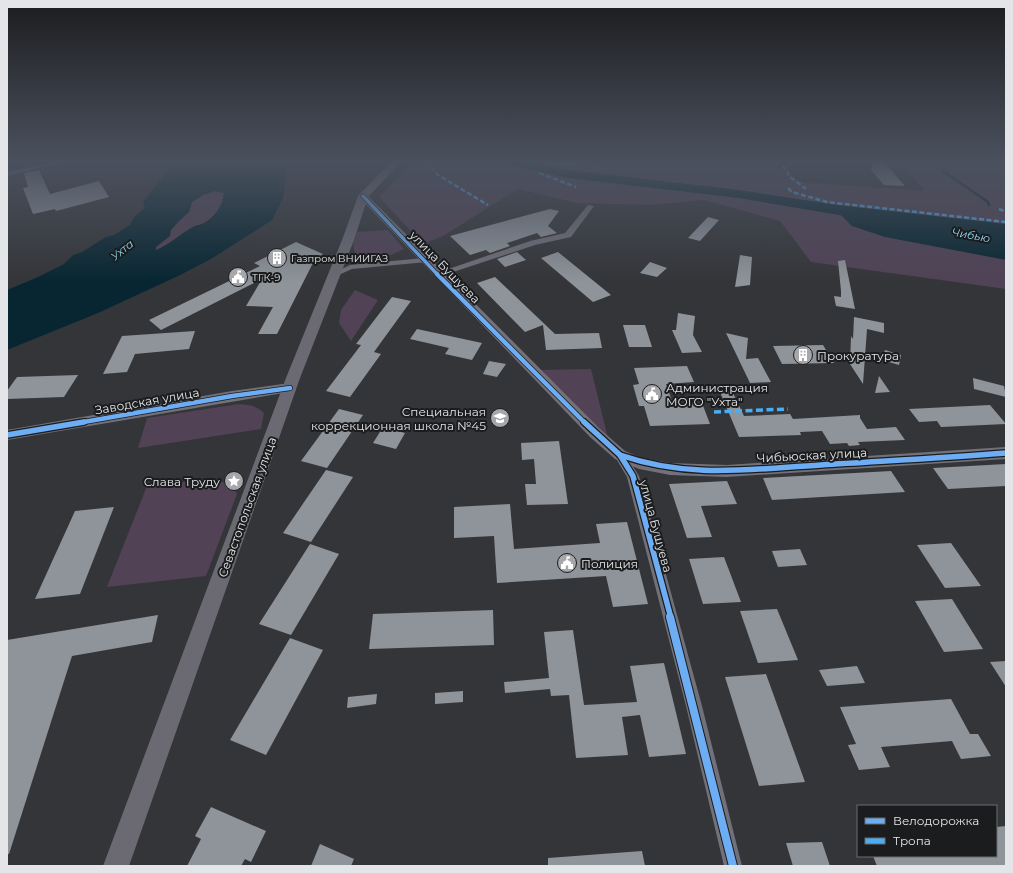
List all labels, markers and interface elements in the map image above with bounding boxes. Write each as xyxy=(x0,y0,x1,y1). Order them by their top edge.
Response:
water label: Чибью xyxy=(951,225,992,245)
street label: улица Бушуева xyxy=(406,227,483,306)
water label: Ухта xyxy=(108,236,137,263)
building icon: Газпром ВНИИГАЗ xyxy=(266,247,288,269)
place label: Газпром ВНИИГАЗ xyxy=(291,252,388,265)
public building icon: ТГК-9 xyxy=(227,266,249,288)
place label: ТГК-9 xyxy=(252,271,280,284)
building icon: Прокуратура xyxy=(792,344,814,366)
place label: Прокуратура xyxy=(817,348,899,363)
place label: Администрация МОГО "Ухта" xyxy=(666,380,768,409)
public building icon: Администрация МОГО "Ухта" xyxy=(641,383,663,405)
street label: Заводская улица xyxy=(94,384,200,418)
place label: Специальная коррекционная школа №45 xyxy=(311,404,486,433)
school or university icon: Специальная коррекционная школа №45 xyxy=(489,407,511,429)
street label: Севастопольская улица xyxy=(215,435,279,579)
street label: Чибьюская улица xyxy=(756,445,868,465)
place icon: Слава Труду xyxy=(223,470,245,492)
place label: Слава Труду xyxy=(144,474,220,489)
street label: улица Бушуева xyxy=(636,477,676,574)
public building icon: Полиция xyxy=(556,552,578,574)
place label: Полиция xyxy=(581,556,638,571)
legend xyxy=(857,805,997,857)
text: Велодорожка xyxy=(893,813,979,828)
text: Тропа xyxy=(893,833,931,848)

